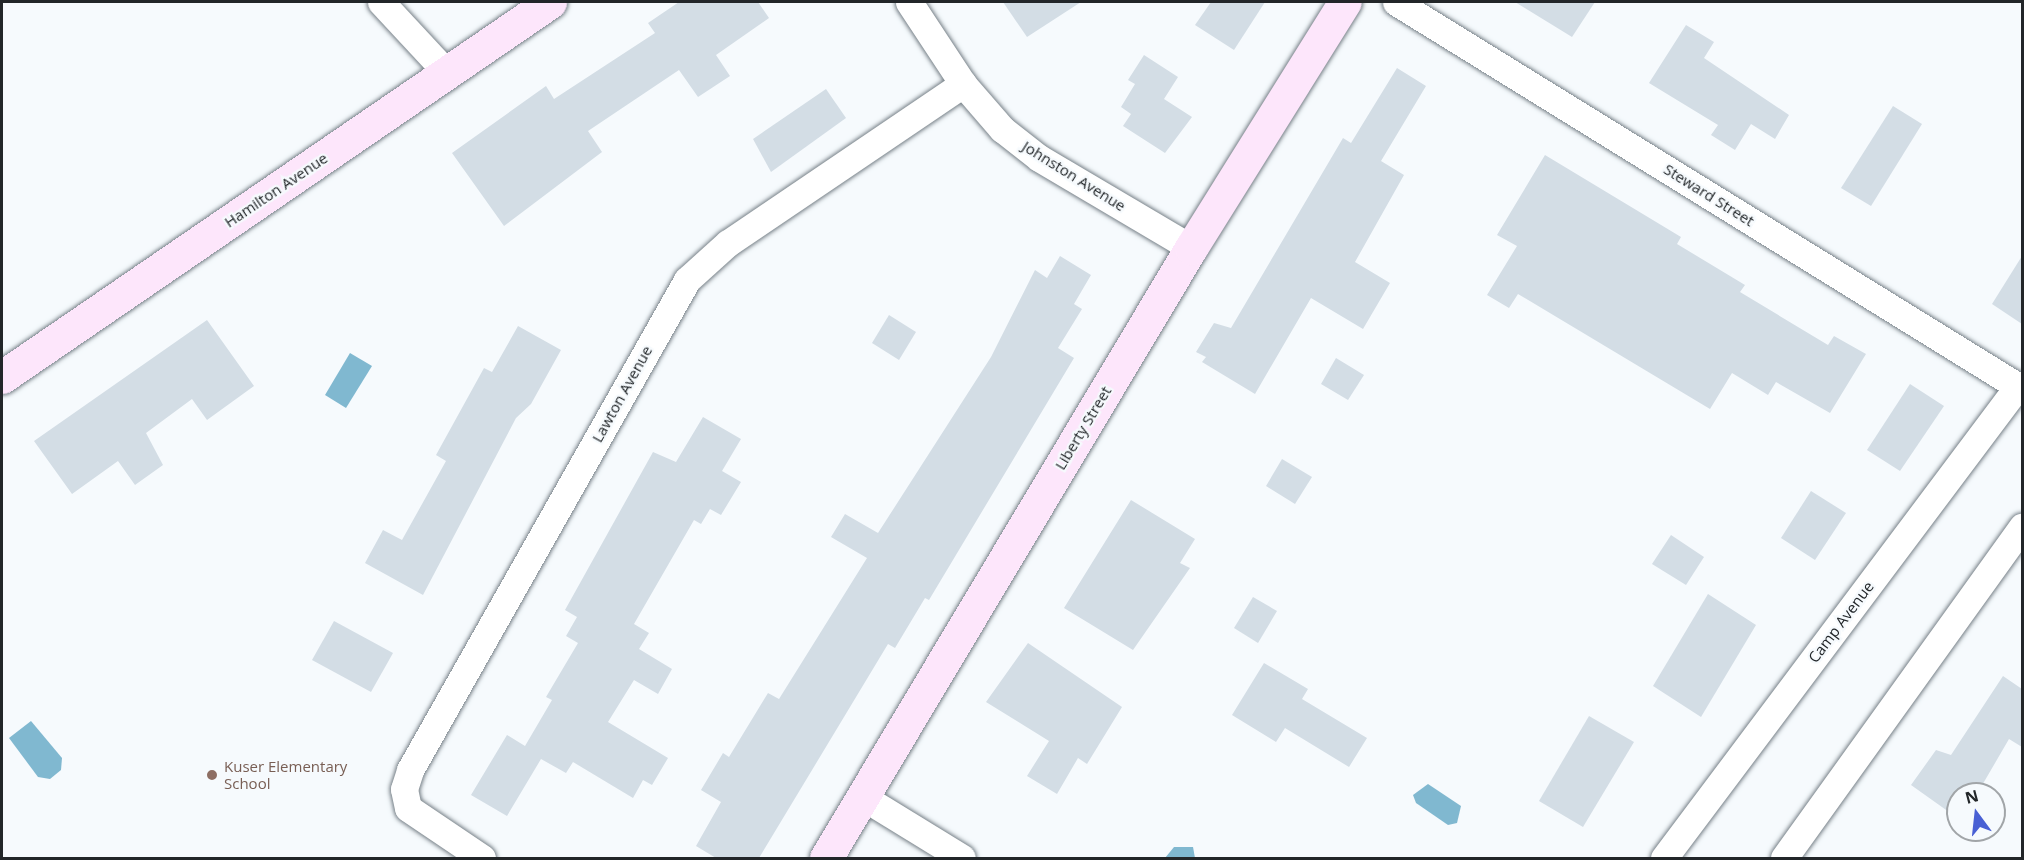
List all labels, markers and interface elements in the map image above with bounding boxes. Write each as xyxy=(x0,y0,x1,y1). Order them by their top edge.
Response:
street label: Johnston Avenue xyxy=(1019,137,1129,215)
street label: Hamilton Avenue xyxy=(221,149,331,231)
street label: Steward Street xyxy=(1661,160,1757,230)
street label: Lawton Avenue xyxy=(588,343,656,445)
street label: Liberty Street xyxy=(1051,383,1115,473)
street label: Camp Avenue xyxy=(1805,578,1877,666)
place label: Kuser Elementary School xyxy=(224,757,347,792)
marker: Kuser Elementary School xyxy=(205,768,219,782)
north arrow xyxy=(1946,782,2006,842)
text: N xyxy=(1963,784,1981,809)

